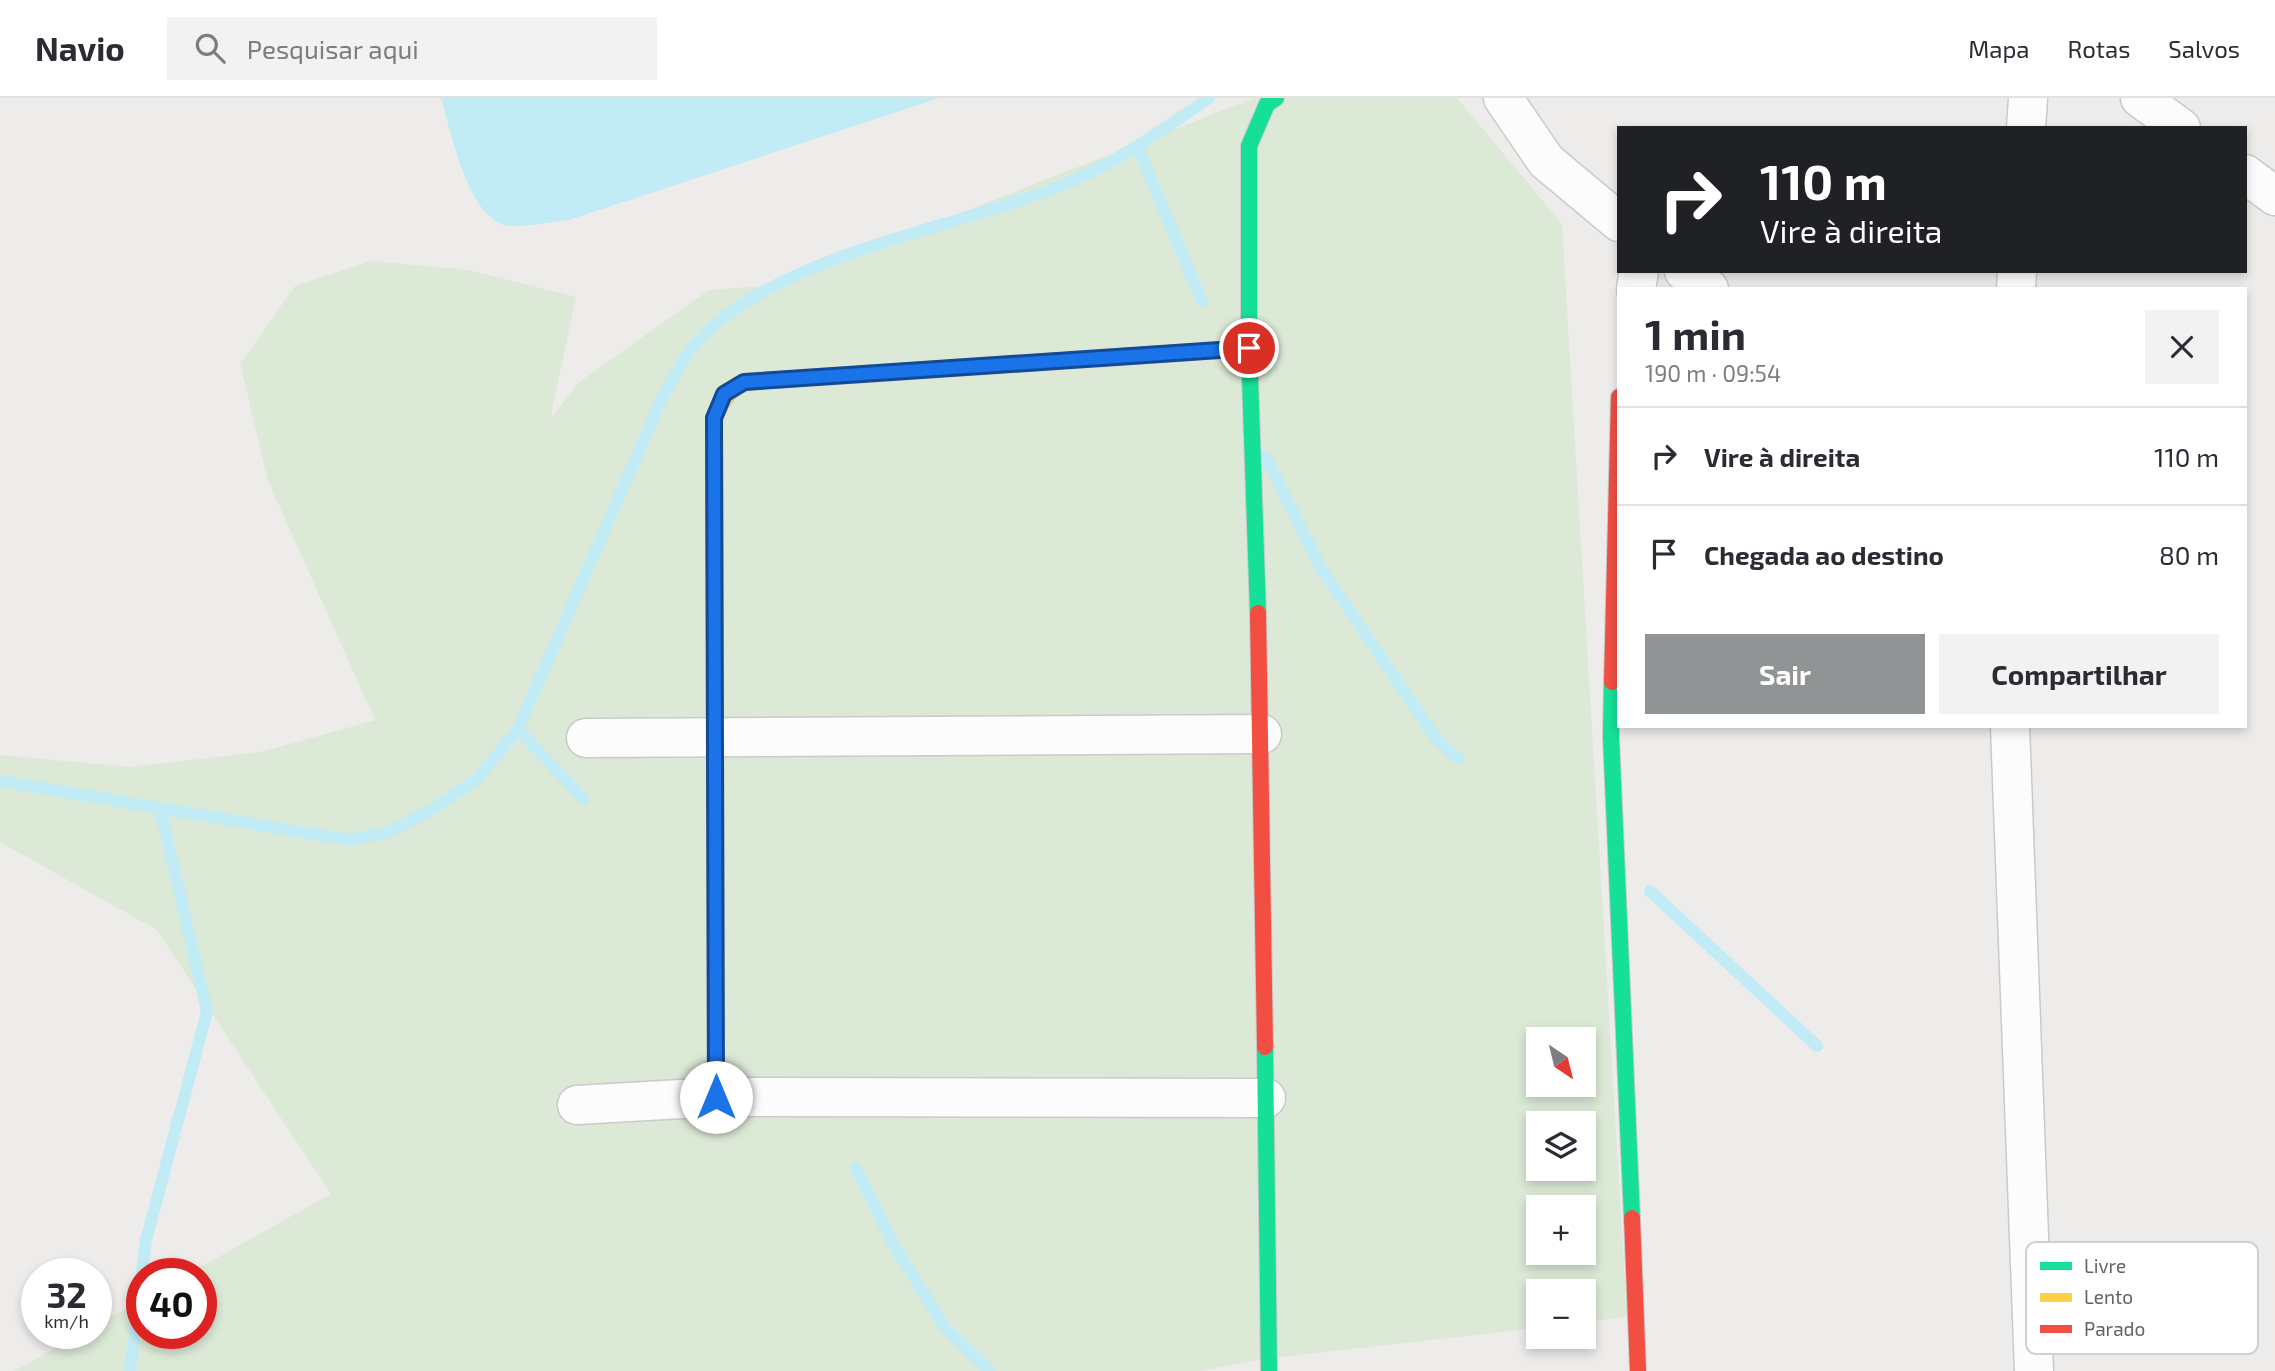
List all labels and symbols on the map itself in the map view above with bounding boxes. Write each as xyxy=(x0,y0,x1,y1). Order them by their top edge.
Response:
pin xyxy=(1219,318,1279,378)
north arrow xyxy=(1526,1027,1596,1097)
position arrow xyxy=(679,1060,753,1134)
legend xyxy=(2026,1242,2258,1354)
text: Livre xyxy=(2084,1254,2126,1277)
speed limit sign: 40 xyxy=(126,1258,217,1349)
text: Lento xyxy=(2084,1285,2133,1308)
text: Parado xyxy=(2084,1317,2145,1340)

